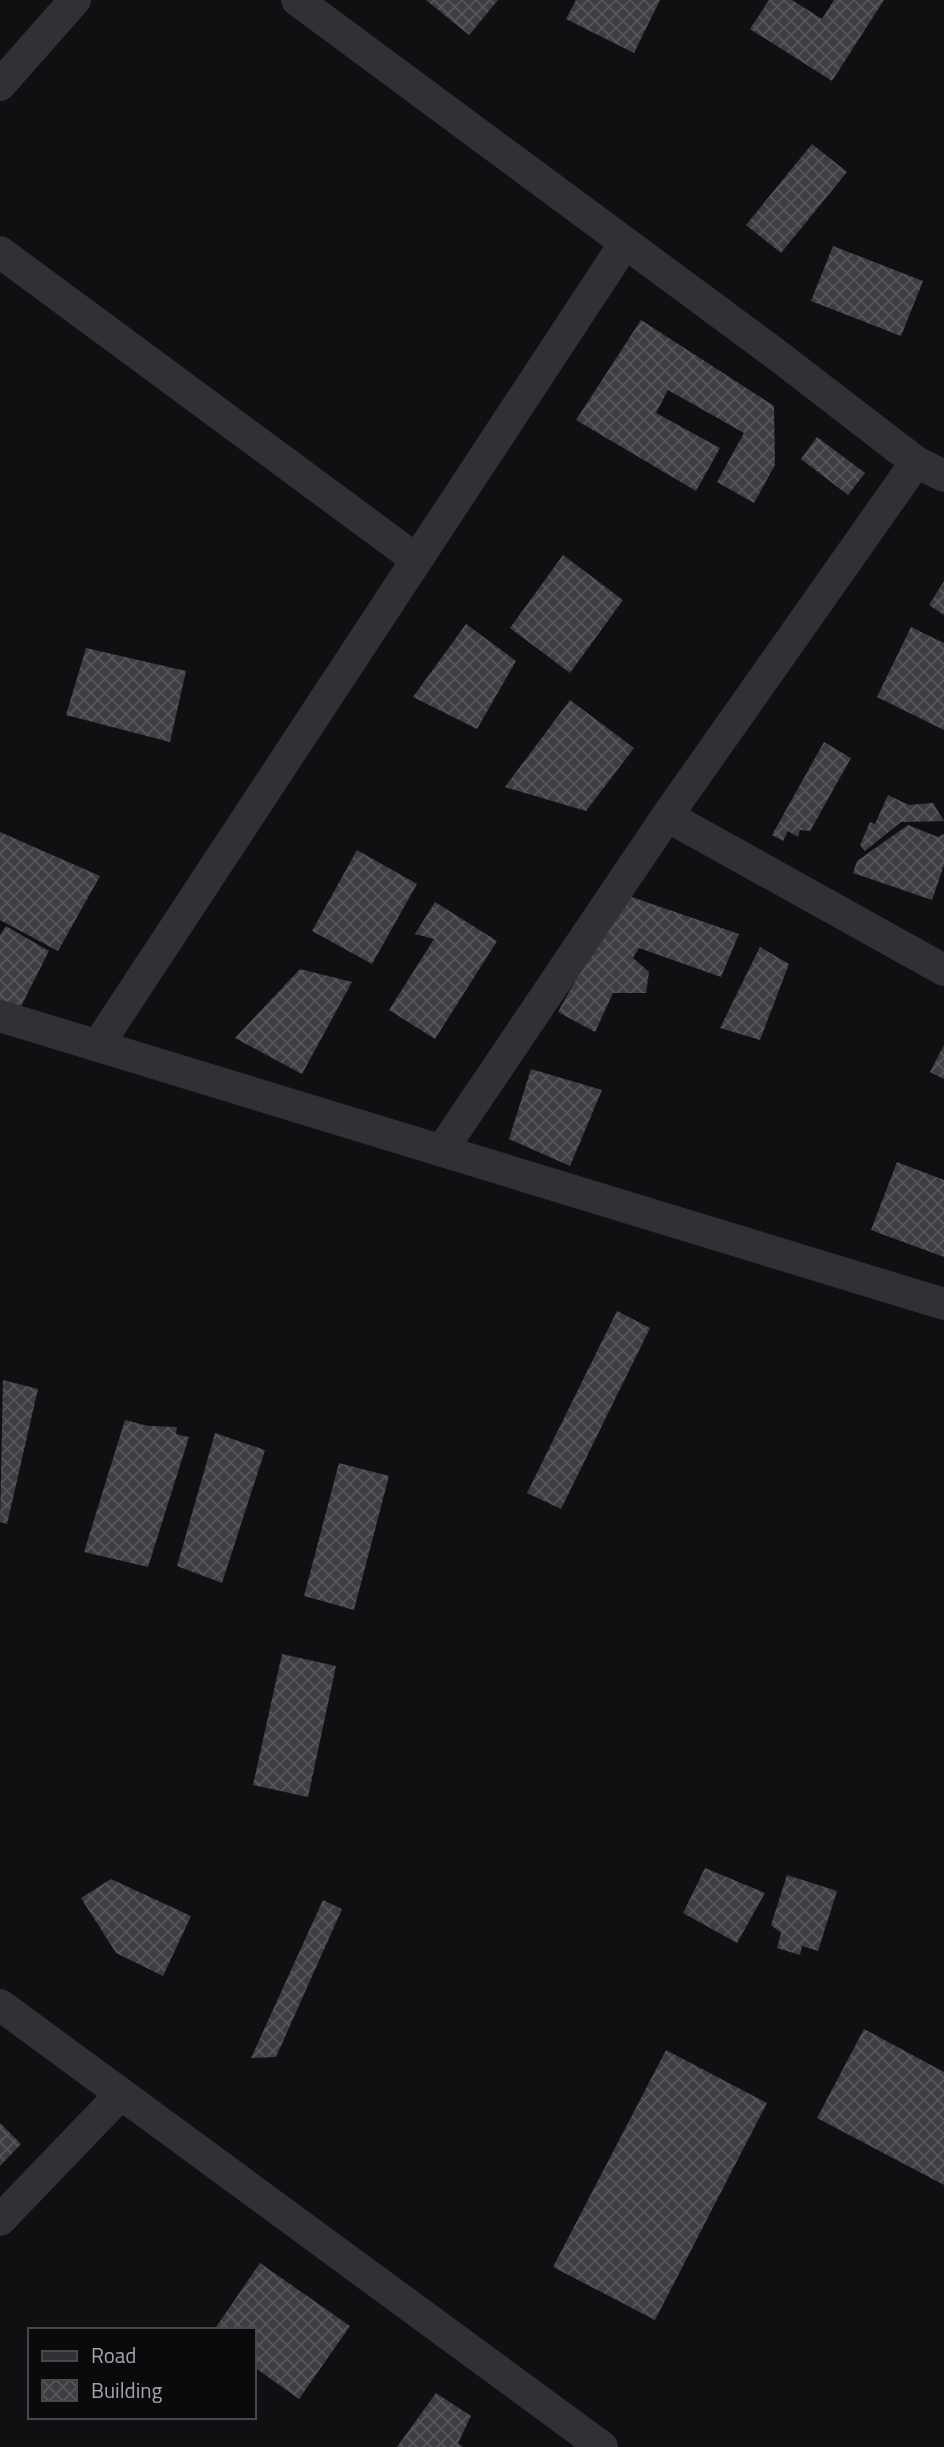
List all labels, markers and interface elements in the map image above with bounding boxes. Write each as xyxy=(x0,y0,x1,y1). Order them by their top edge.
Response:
legend xyxy=(28,2328,256,2419)
text: Road xyxy=(91,2339,136,2371)
text: Building xyxy=(91,2374,163,2406)

